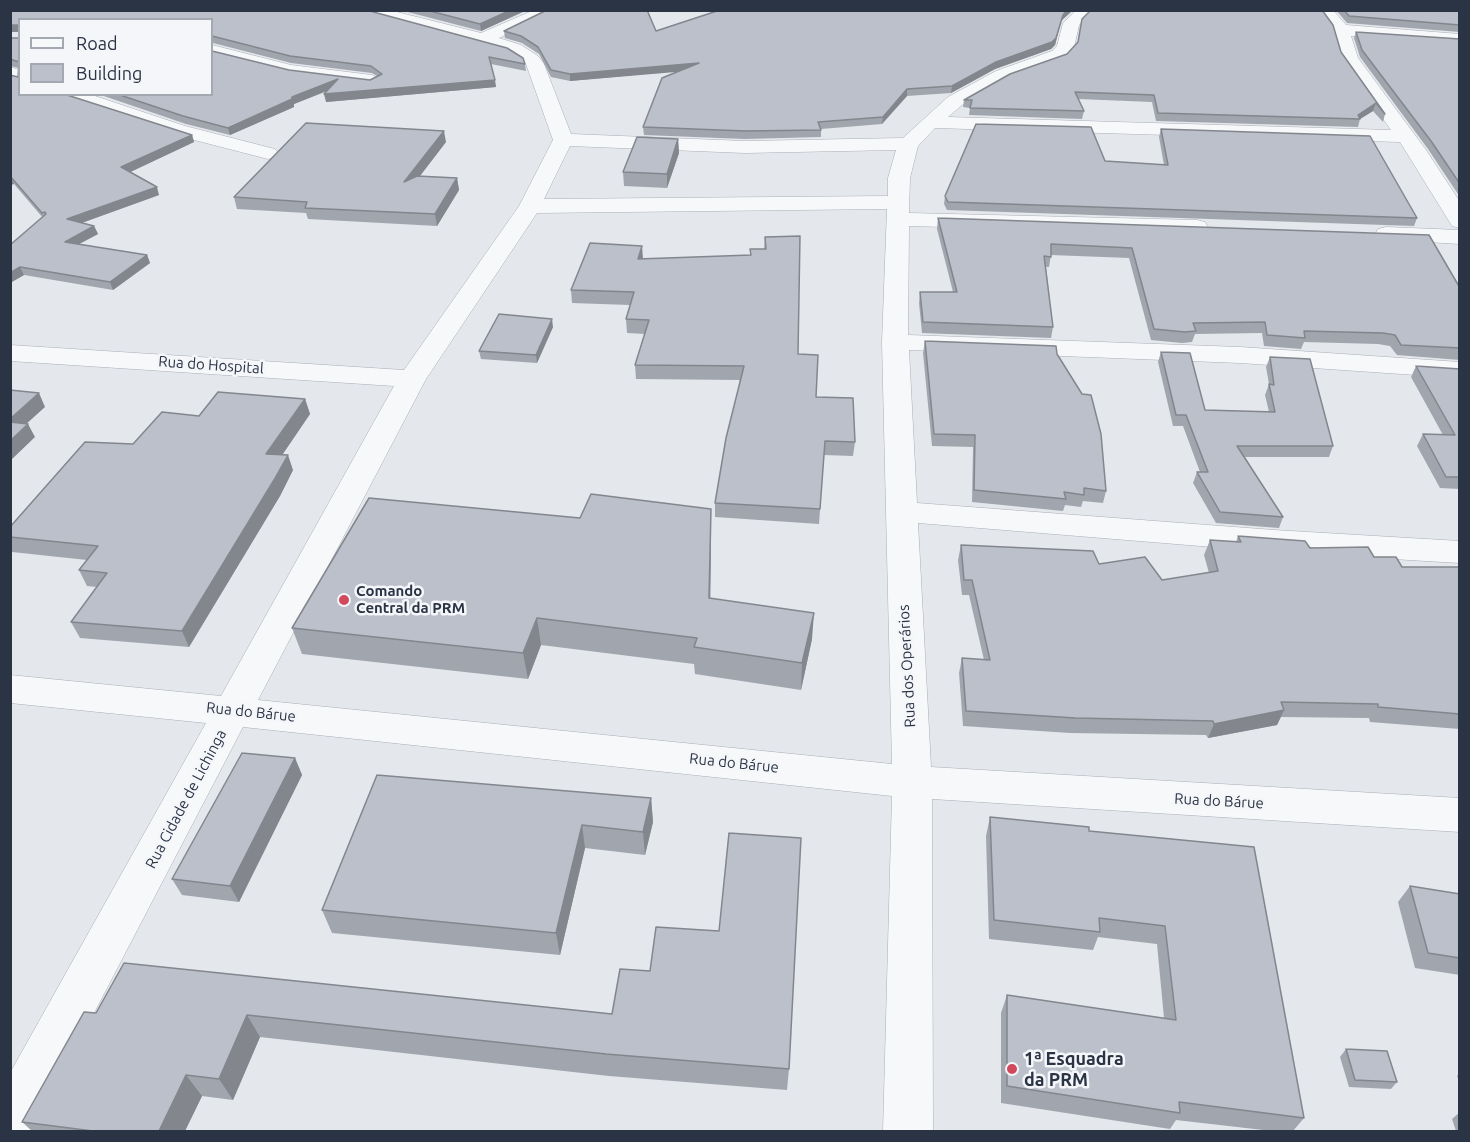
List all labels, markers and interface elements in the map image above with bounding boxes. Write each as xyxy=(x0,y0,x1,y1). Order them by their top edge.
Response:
legend xyxy=(18,18,213,96)
text: Road xyxy=(76,33,118,53)
text: Building xyxy=(76,63,142,83)
street label: Rua do Hospital xyxy=(158,352,264,378)
place label: Comando Central da PRM xyxy=(356,582,465,617)
marker: Comando Central da PRM xyxy=(337,593,351,607)
street label: Rua dos Operários xyxy=(895,604,919,728)
street label: Rua do Bárue xyxy=(205,698,297,726)
street label: Rua Cidade de Lichinga xyxy=(142,726,230,872)
street label: Rua do Bárue xyxy=(688,749,780,777)
street label: Rua do Bárue xyxy=(1174,790,1264,812)
place label: 1ª Esquadra da PRM xyxy=(1024,1048,1124,1090)
marker: 1ª Esquadra da PRM xyxy=(1005,1062,1019,1076)

